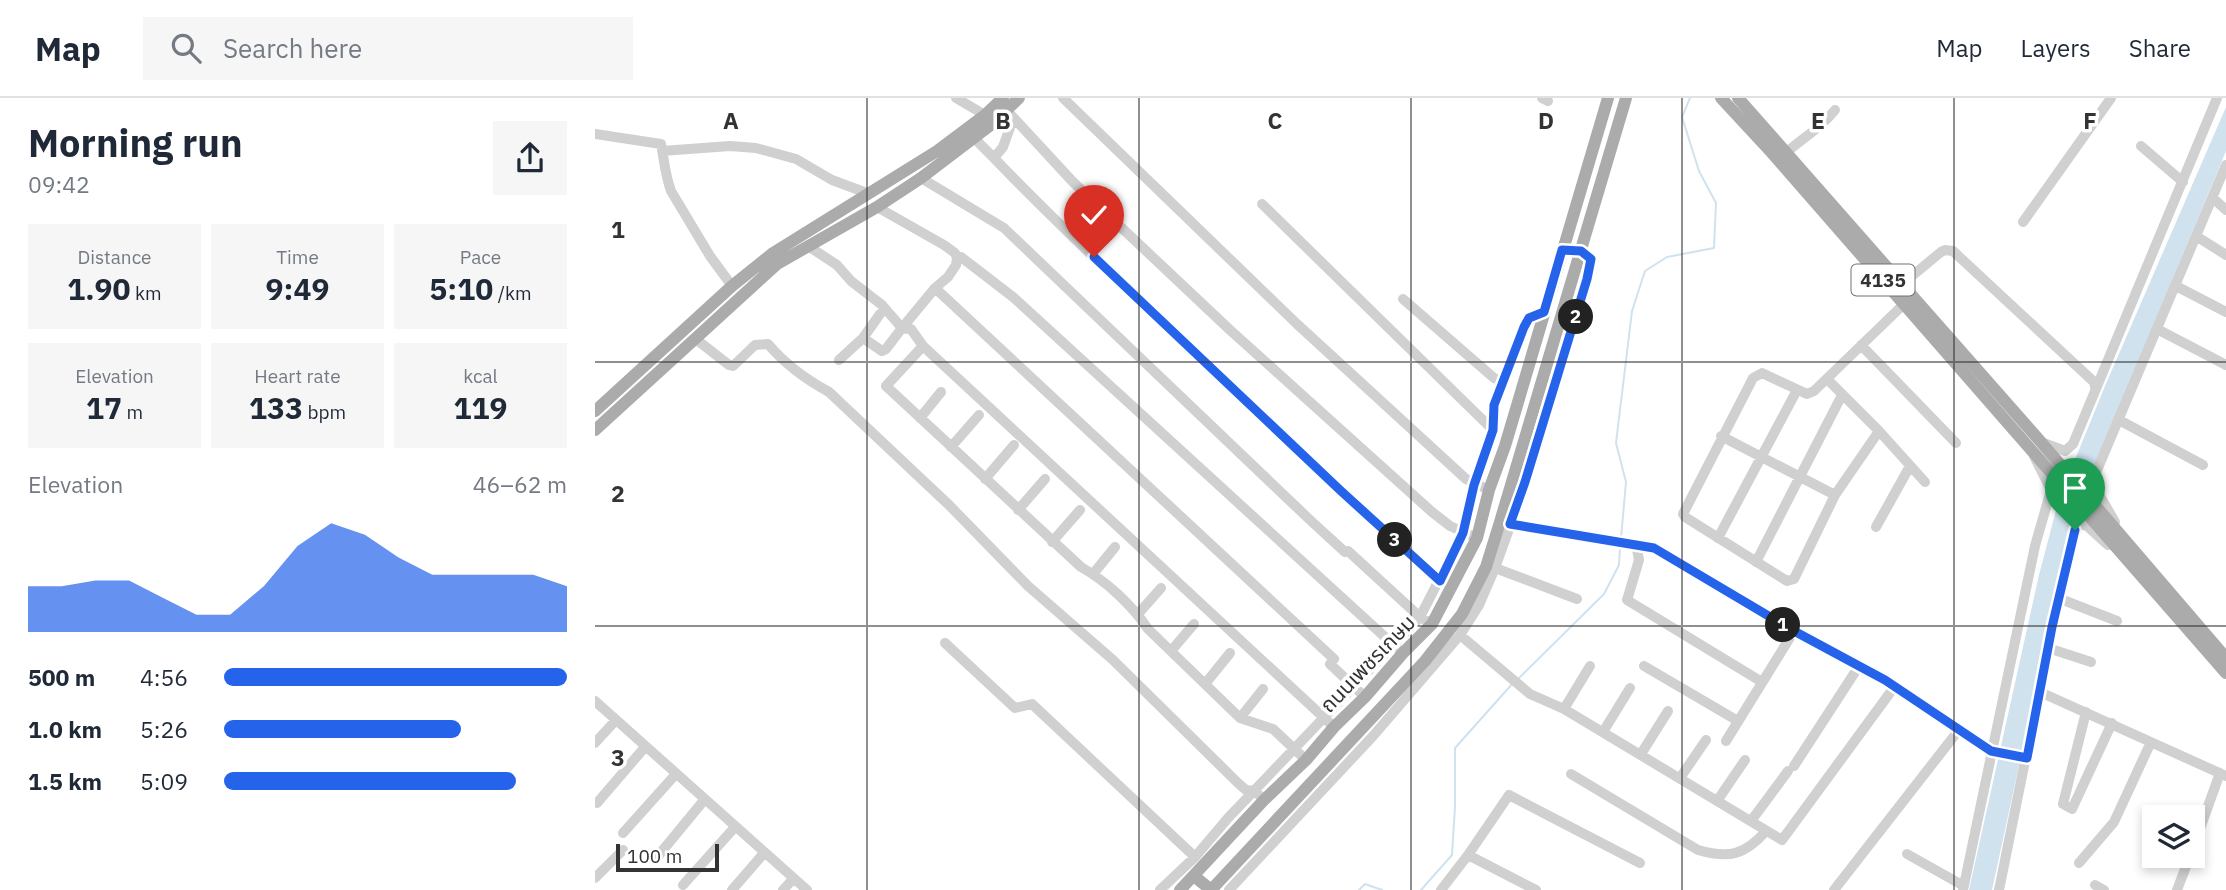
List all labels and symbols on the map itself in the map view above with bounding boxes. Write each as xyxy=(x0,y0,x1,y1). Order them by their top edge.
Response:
text: A xyxy=(723,105,739,135)
text: B xyxy=(995,105,1011,135)
text: C xyxy=(1268,105,1283,135)
text: D xyxy=(1538,105,1554,135)
text: E xyxy=(1811,105,1825,135)
text: F xyxy=(2083,105,2097,135)
pin xyxy=(1064,185,1124,257)
text: 1 xyxy=(611,214,625,244)
road number: 4135 xyxy=(1851,264,1915,296)
pin: 2 xyxy=(1559,300,1593,334)
pin xyxy=(2045,458,2105,530)
text: 2 xyxy=(611,478,625,508)
pin: 3 xyxy=(1377,522,1413,558)
street label: ถนนเพชรเกษม xyxy=(1314,608,1421,718)
pin: 1 xyxy=(1765,608,1801,642)
text: 3 xyxy=(611,742,625,772)
scale bar xyxy=(616,841,719,873)

